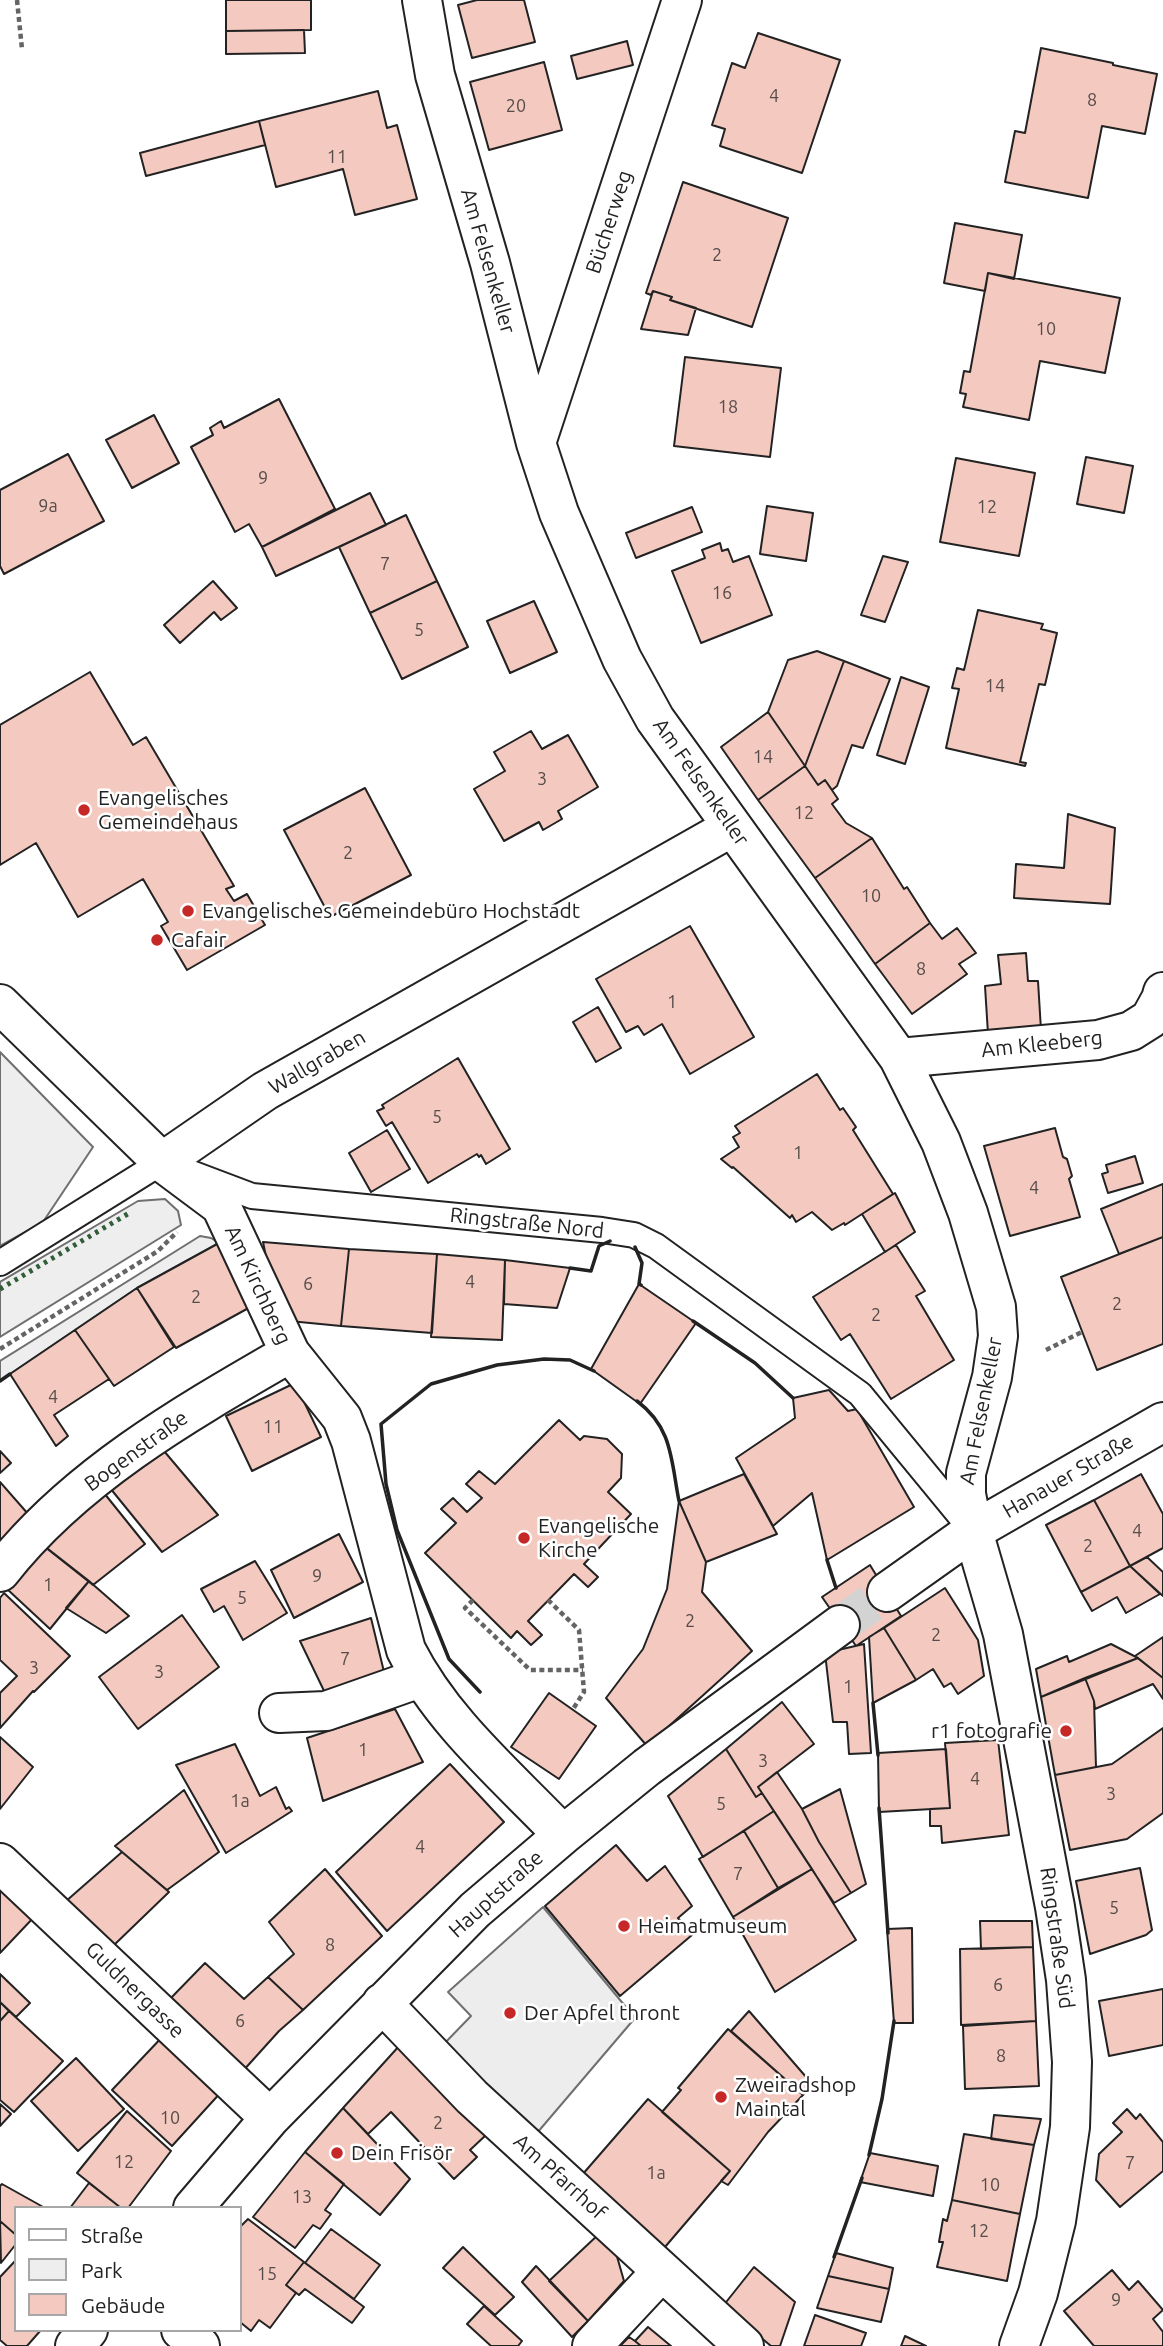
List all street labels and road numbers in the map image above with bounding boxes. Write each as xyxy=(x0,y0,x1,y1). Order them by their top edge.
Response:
street label: Bücherweg xyxy=(580,167,638,277)
street label: Am Felsenkeller xyxy=(455,186,521,336)
street label: Am Felsenkeller xyxy=(648,713,754,851)
street label: Wallgraben xyxy=(264,1024,370,1100)
street label: Am Kleeberg xyxy=(980,1025,1104,1063)
street label: Ringstraße Nord xyxy=(449,1202,605,1244)
street label: Am Kirchberg xyxy=(219,1221,297,1349)
street label: Am Felsenkeller xyxy=(954,1335,1008,1487)
street label: Bogenstraße xyxy=(79,1405,193,1497)
street label: Hanauer Straße xyxy=(998,1428,1138,1524)
street label: Hauptstraße xyxy=(444,1845,548,1943)
street label: Ringstraße Süd xyxy=(1035,1866,1079,2010)
street label: Guldnergasse xyxy=(80,1937,190,2043)
street label: Am Pfarrhof xyxy=(508,2129,612,2225)

